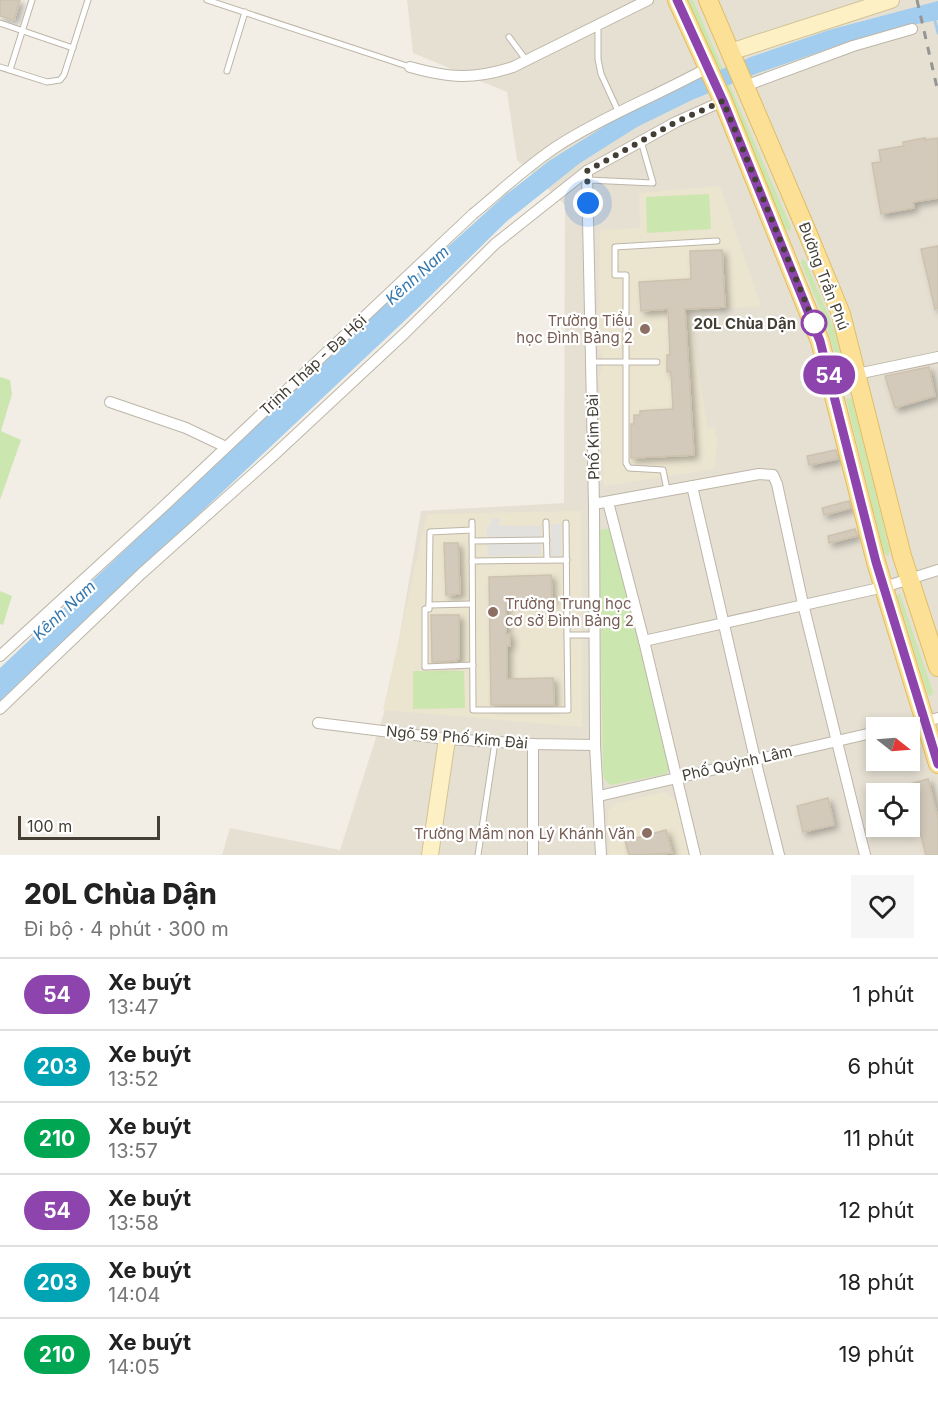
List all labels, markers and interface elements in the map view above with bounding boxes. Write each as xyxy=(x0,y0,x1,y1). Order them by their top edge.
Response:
your location xyxy=(573,188,603,218)
street label: Đường Trần Phú xyxy=(795,219,853,333)
water label: Kênh Nam xyxy=(381,241,453,309)
marker: 20L Chùa Dận xyxy=(801,310,827,336)
street label: Trịnh Tháp - Đa Hội xyxy=(256,311,370,419)
place label: Trường Tiểu học Đình Bảng 2 xyxy=(516,311,633,347)
place label: 20L Chùa Dận xyxy=(693,314,796,333)
marker: Trường Tiểu học Đình Bảng 2 xyxy=(638,322,652,336)
line badge: 54 xyxy=(802,356,856,394)
text: 54 xyxy=(815,363,843,388)
street label: Phố Kim Đài xyxy=(583,394,603,480)
water label: Kênh Nam xyxy=(28,576,100,644)
place label: Trường Trung học cơ sở Đình Bảng 2 xyxy=(505,594,634,630)
marker: Trường Trung học cơ sở Đình Bảng 2 xyxy=(486,605,500,619)
north arrow xyxy=(866,717,920,771)
map controls xyxy=(866,717,920,837)
street label: Ngõ 59 Phố Kim Đài xyxy=(385,721,529,753)
street label: Phố Quỳnh Lâm xyxy=(680,741,794,785)
button: locate xyxy=(866,783,920,837)
scale bar xyxy=(18,813,160,840)
text: 100 m xyxy=(27,816,72,836)
place label: Trường Mầm non Lý Khánh Văn xyxy=(414,824,635,843)
marker: Trường Mầm non Lý Khánh Văn xyxy=(640,826,654,840)
button: heart xyxy=(851,875,914,938)
text: 20L Chùa Dận xyxy=(24,877,217,911)
text: Đi bộ · 4 phút · 300 m xyxy=(24,917,229,941)
text: Xe buýt xyxy=(108,969,191,995)
text: 1 phút xyxy=(852,981,914,1007)
text: 54 xyxy=(43,982,71,1007)
text: 13:47 xyxy=(108,995,159,1019)
text: Xe buýt xyxy=(108,1041,191,1067)
text: 6 phút xyxy=(847,1053,914,1079)
text: 203 xyxy=(37,1054,77,1079)
text: 13:52 xyxy=(108,1067,159,1091)
text: Xe buýt xyxy=(108,1113,191,1139)
text: 11 phút xyxy=(843,1125,914,1151)
text: 210 xyxy=(39,1126,75,1151)
text: 13:57 xyxy=(108,1139,158,1163)
text: Xe buýt xyxy=(108,1185,191,1211)
text: 12 phút xyxy=(839,1197,914,1223)
text: 54 xyxy=(43,1198,71,1223)
text: 13:58 xyxy=(108,1211,159,1235)
text: Xe buýt xyxy=(108,1257,191,1283)
text: 18 phút xyxy=(839,1269,914,1295)
text: 203 xyxy=(37,1270,77,1295)
text: 14:04 xyxy=(108,1283,160,1307)
text: Xe buýt xyxy=(108,1329,191,1355)
text: 19 phút xyxy=(839,1341,914,1367)
text: 210 xyxy=(39,1342,75,1367)
text: 14:05 xyxy=(108,1355,160,1379)

